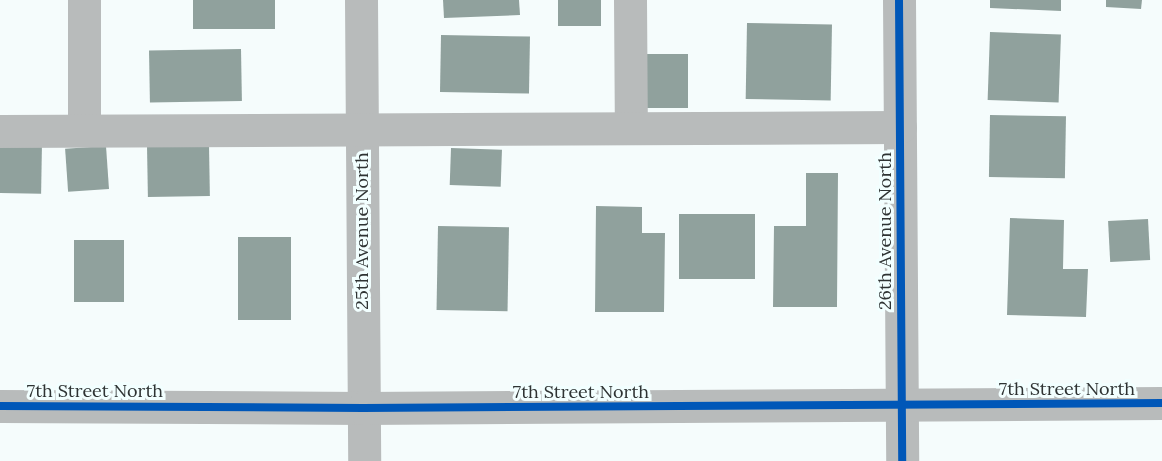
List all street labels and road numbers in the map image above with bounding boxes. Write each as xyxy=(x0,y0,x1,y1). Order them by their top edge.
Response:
street label: 25th Avenue North xyxy=(351,152,373,310)
street label: 26th Avenue North xyxy=(874,152,896,310)
street label: 7th Street North xyxy=(999,378,1135,400)
street label: 7th Street North xyxy=(27,380,163,402)
street label: 7th Street North xyxy=(513,381,649,403)

